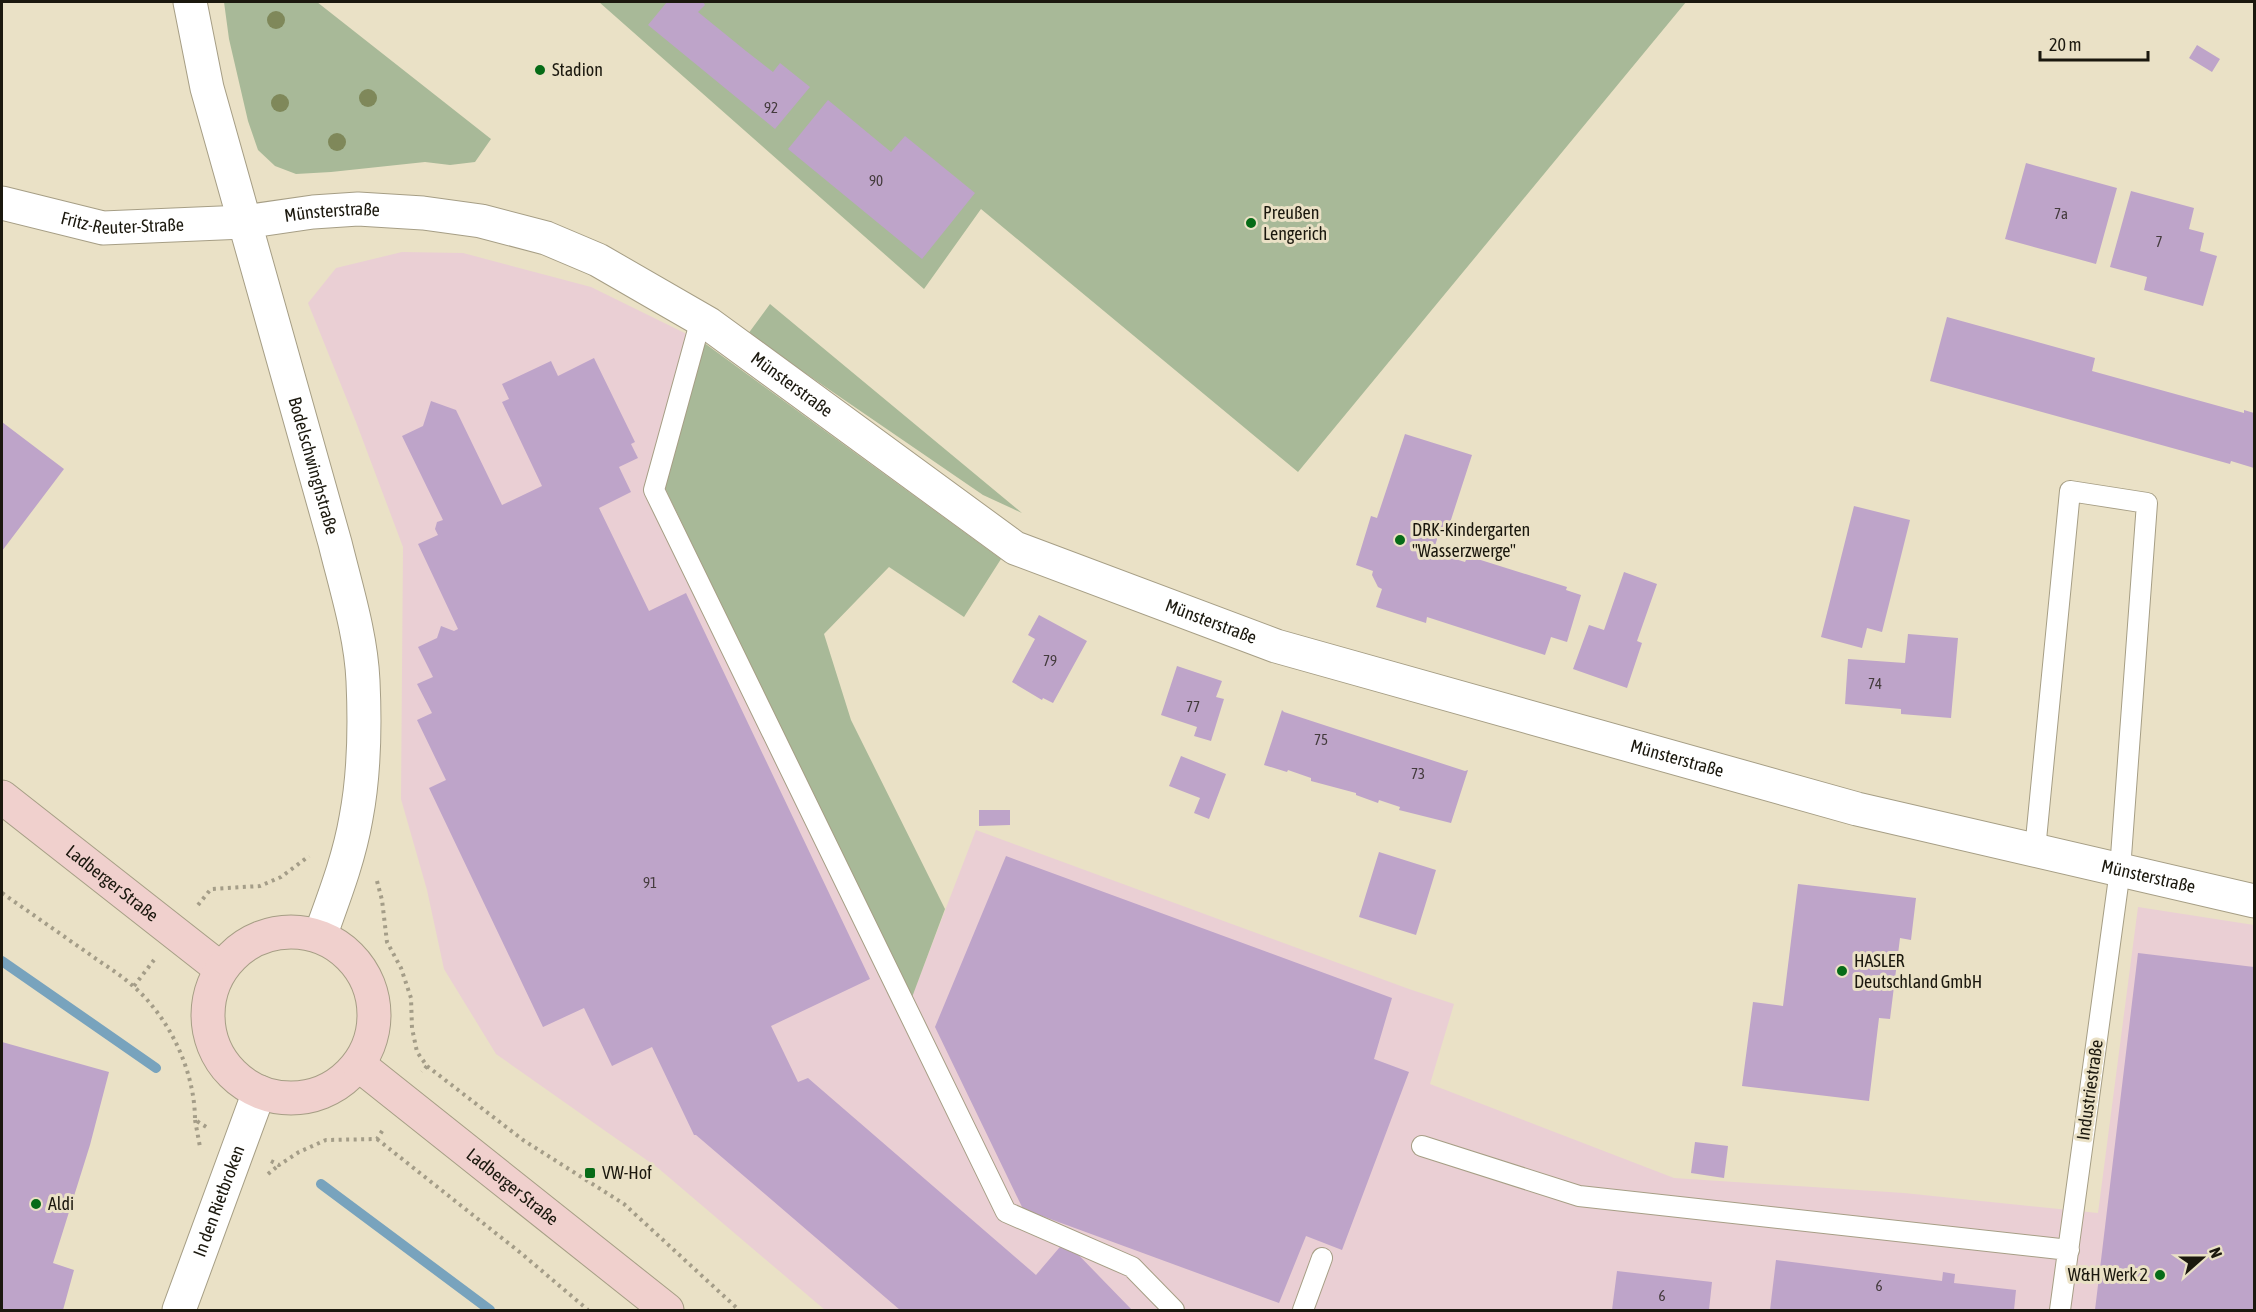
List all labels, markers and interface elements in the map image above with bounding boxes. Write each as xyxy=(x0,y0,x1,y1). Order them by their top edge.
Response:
scale bar xyxy=(2040,24,2148,62)
text: 20 m xyxy=(2049,34,2081,55)
place label: Stadion xyxy=(552,59,603,80)
marker: Stadion xyxy=(533,63,547,77)
house number: 92 xyxy=(764,99,778,116)
house number: 90 xyxy=(869,172,883,189)
street label: Münsterstraße xyxy=(283,198,381,226)
place label: Preußen Lengerich xyxy=(1263,202,1327,244)
house number: 7a xyxy=(2054,205,2068,222)
street label: Fritz-Reuter-Straße xyxy=(59,207,184,238)
marker: Preußen Lengerich xyxy=(1244,216,1258,230)
house number: 7 xyxy=(2155,233,2163,250)
street label: Münsterstraße xyxy=(747,347,837,421)
street label: Bodelschwinghstraße xyxy=(284,394,343,537)
place label: DRK-Kindergarten "Wasserzwerge" xyxy=(1412,519,1530,561)
marker: DRK-Kindergarten "Wasserzwerge" xyxy=(1393,533,1407,547)
street label: Münsterstraße xyxy=(1163,594,1260,648)
house number: 79 xyxy=(1043,652,1057,669)
house number: 74 xyxy=(1868,675,1882,692)
house number: 77 xyxy=(1186,698,1200,715)
house number: 75 xyxy=(1314,731,1328,748)
street label: Münsterstraße xyxy=(1628,735,1726,781)
house number: 73 xyxy=(1411,765,1425,782)
street label: Ladberger Straße xyxy=(62,840,163,926)
street label: Münsterstraße xyxy=(2099,855,2198,897)
house number: 91 xyxy=(643,874,657,891)
place label: HASLER Deutschland GmbH xyxy=(1854,950,1982,992)
marker: HASLER Deutschland GmbH xyxy=(1835,964,1849,978)
street label: Industriestraße xyxy=(2072,1038,2107,1142)
street label: In den Rietbroken xyxy=(188,1142,249,1259)
street label: Ladberger Straße xyxy=(463,1144,563,1230)
place label: VW-Hof xyxy=(602,1162,652,1183)
marker: VW-Hof xyxy=(583,1166,597,1180)
place label: Aldi xyxy=(48,1193,74,1214)
marker: Aldi xyxy=(29,1197,43,1211)
north arrow xyxy=(2172,1228,2232,1288)
text: N xyxy=(2206,1245,2226,1260)
place label: W&H Werk 2 xyxy=(2068,1264,2148,1285)
marker: W&H Werk 2 xyxy=(2153,1268,2167,1282)
house number: 6 xyxy=(1875,1277,1883,1294)
house number: 6 xyxy=(1658,1287,1666,1304)

